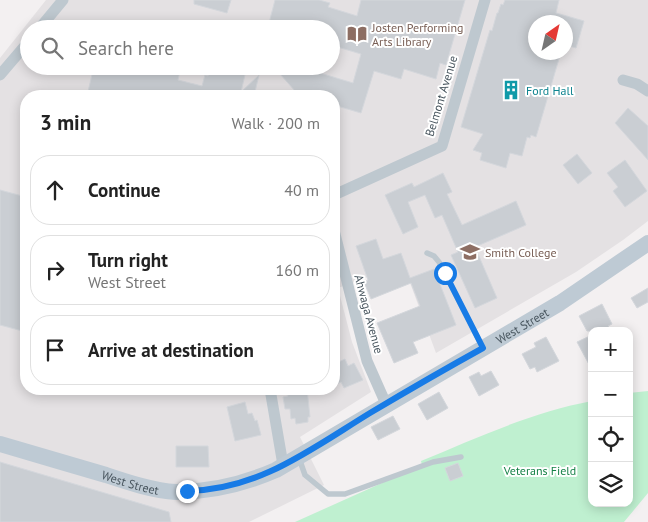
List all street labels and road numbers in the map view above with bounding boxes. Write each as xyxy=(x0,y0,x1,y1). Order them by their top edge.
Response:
street label: Belmont Avenue xyxy=(422,54,460,138)
street label: Ahwaga Avenue xyxy=(351,273,387,355)
street label: West Street xyxy=(493,304,551,347)
street label: West Street xyxy=(100,467,160,497)

